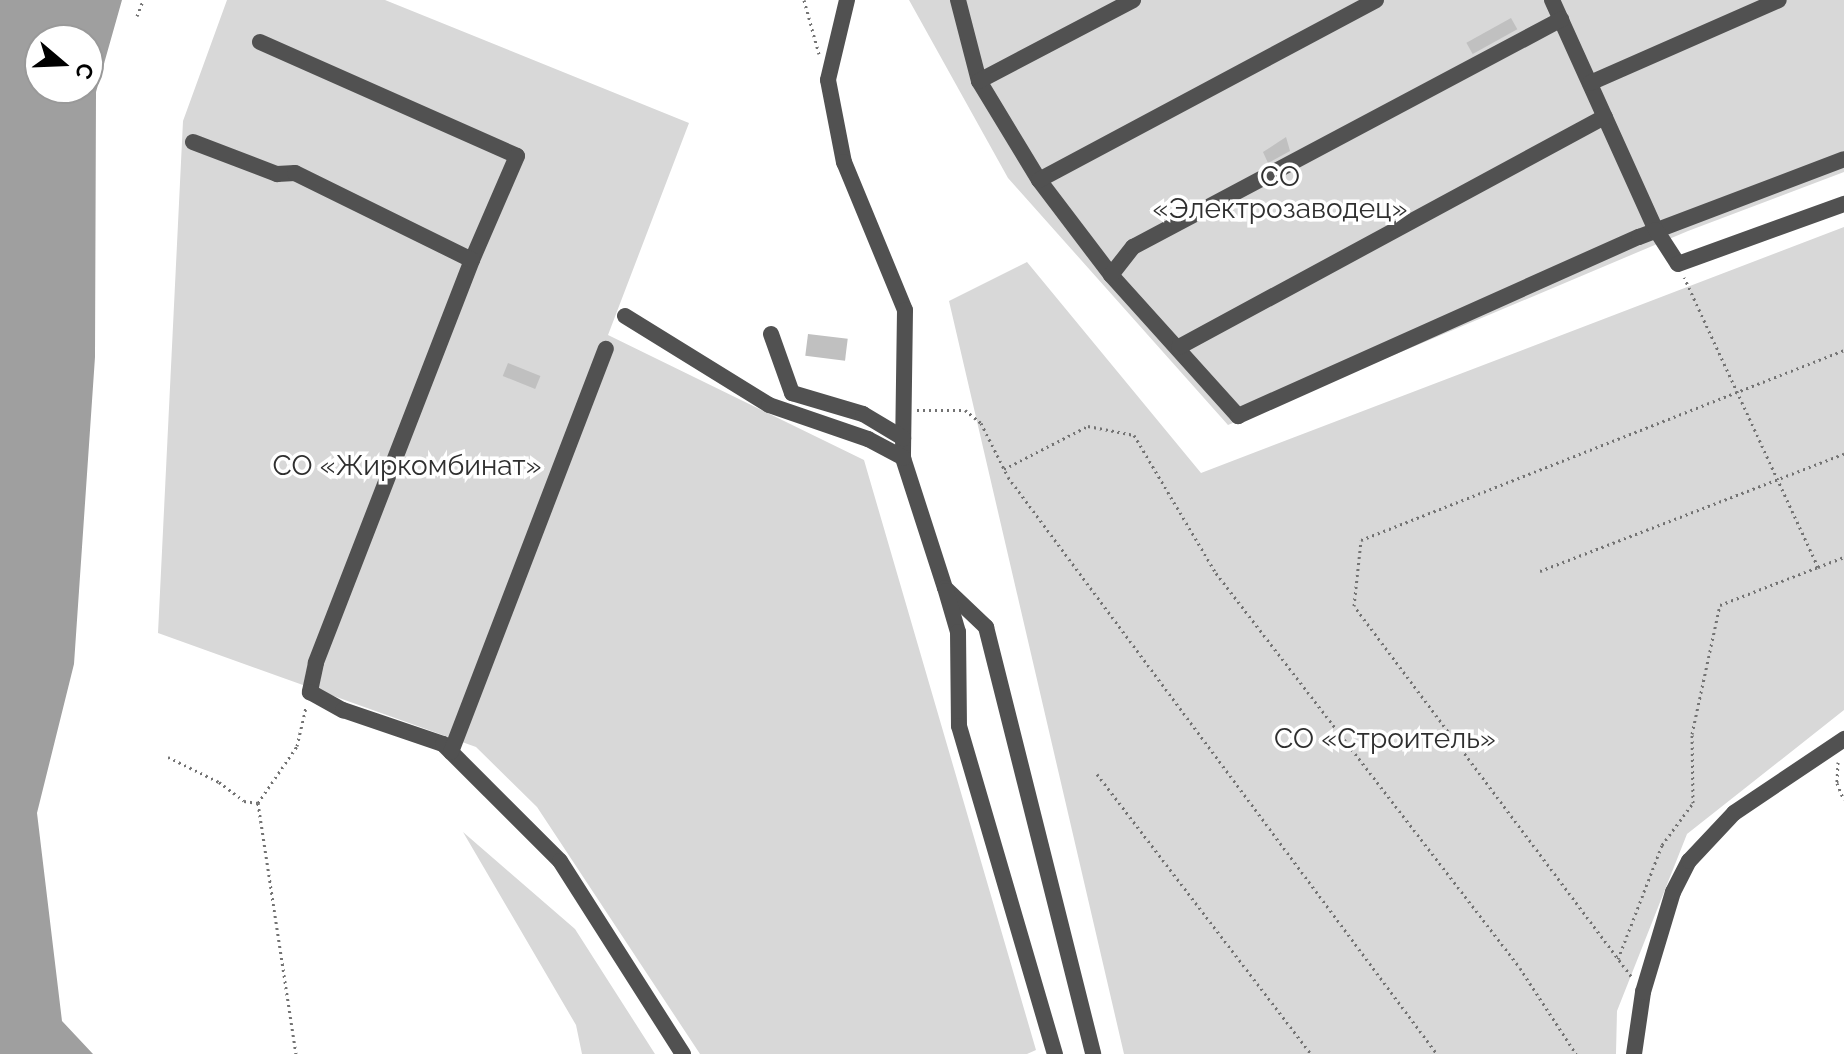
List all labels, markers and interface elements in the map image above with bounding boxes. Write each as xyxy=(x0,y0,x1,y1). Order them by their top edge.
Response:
north arrow xyxy=(24,24,104,104)
text: С xyxy=(70,60,100,83)
park label: СО «Электрозаводец» xyxy=(1153,160,1407,226)
park label: СО «Жиркомбинат» xyxy=(273,449,541,483)
park label: СО «Строитель» xyxy=(1274,722,1496,756)

